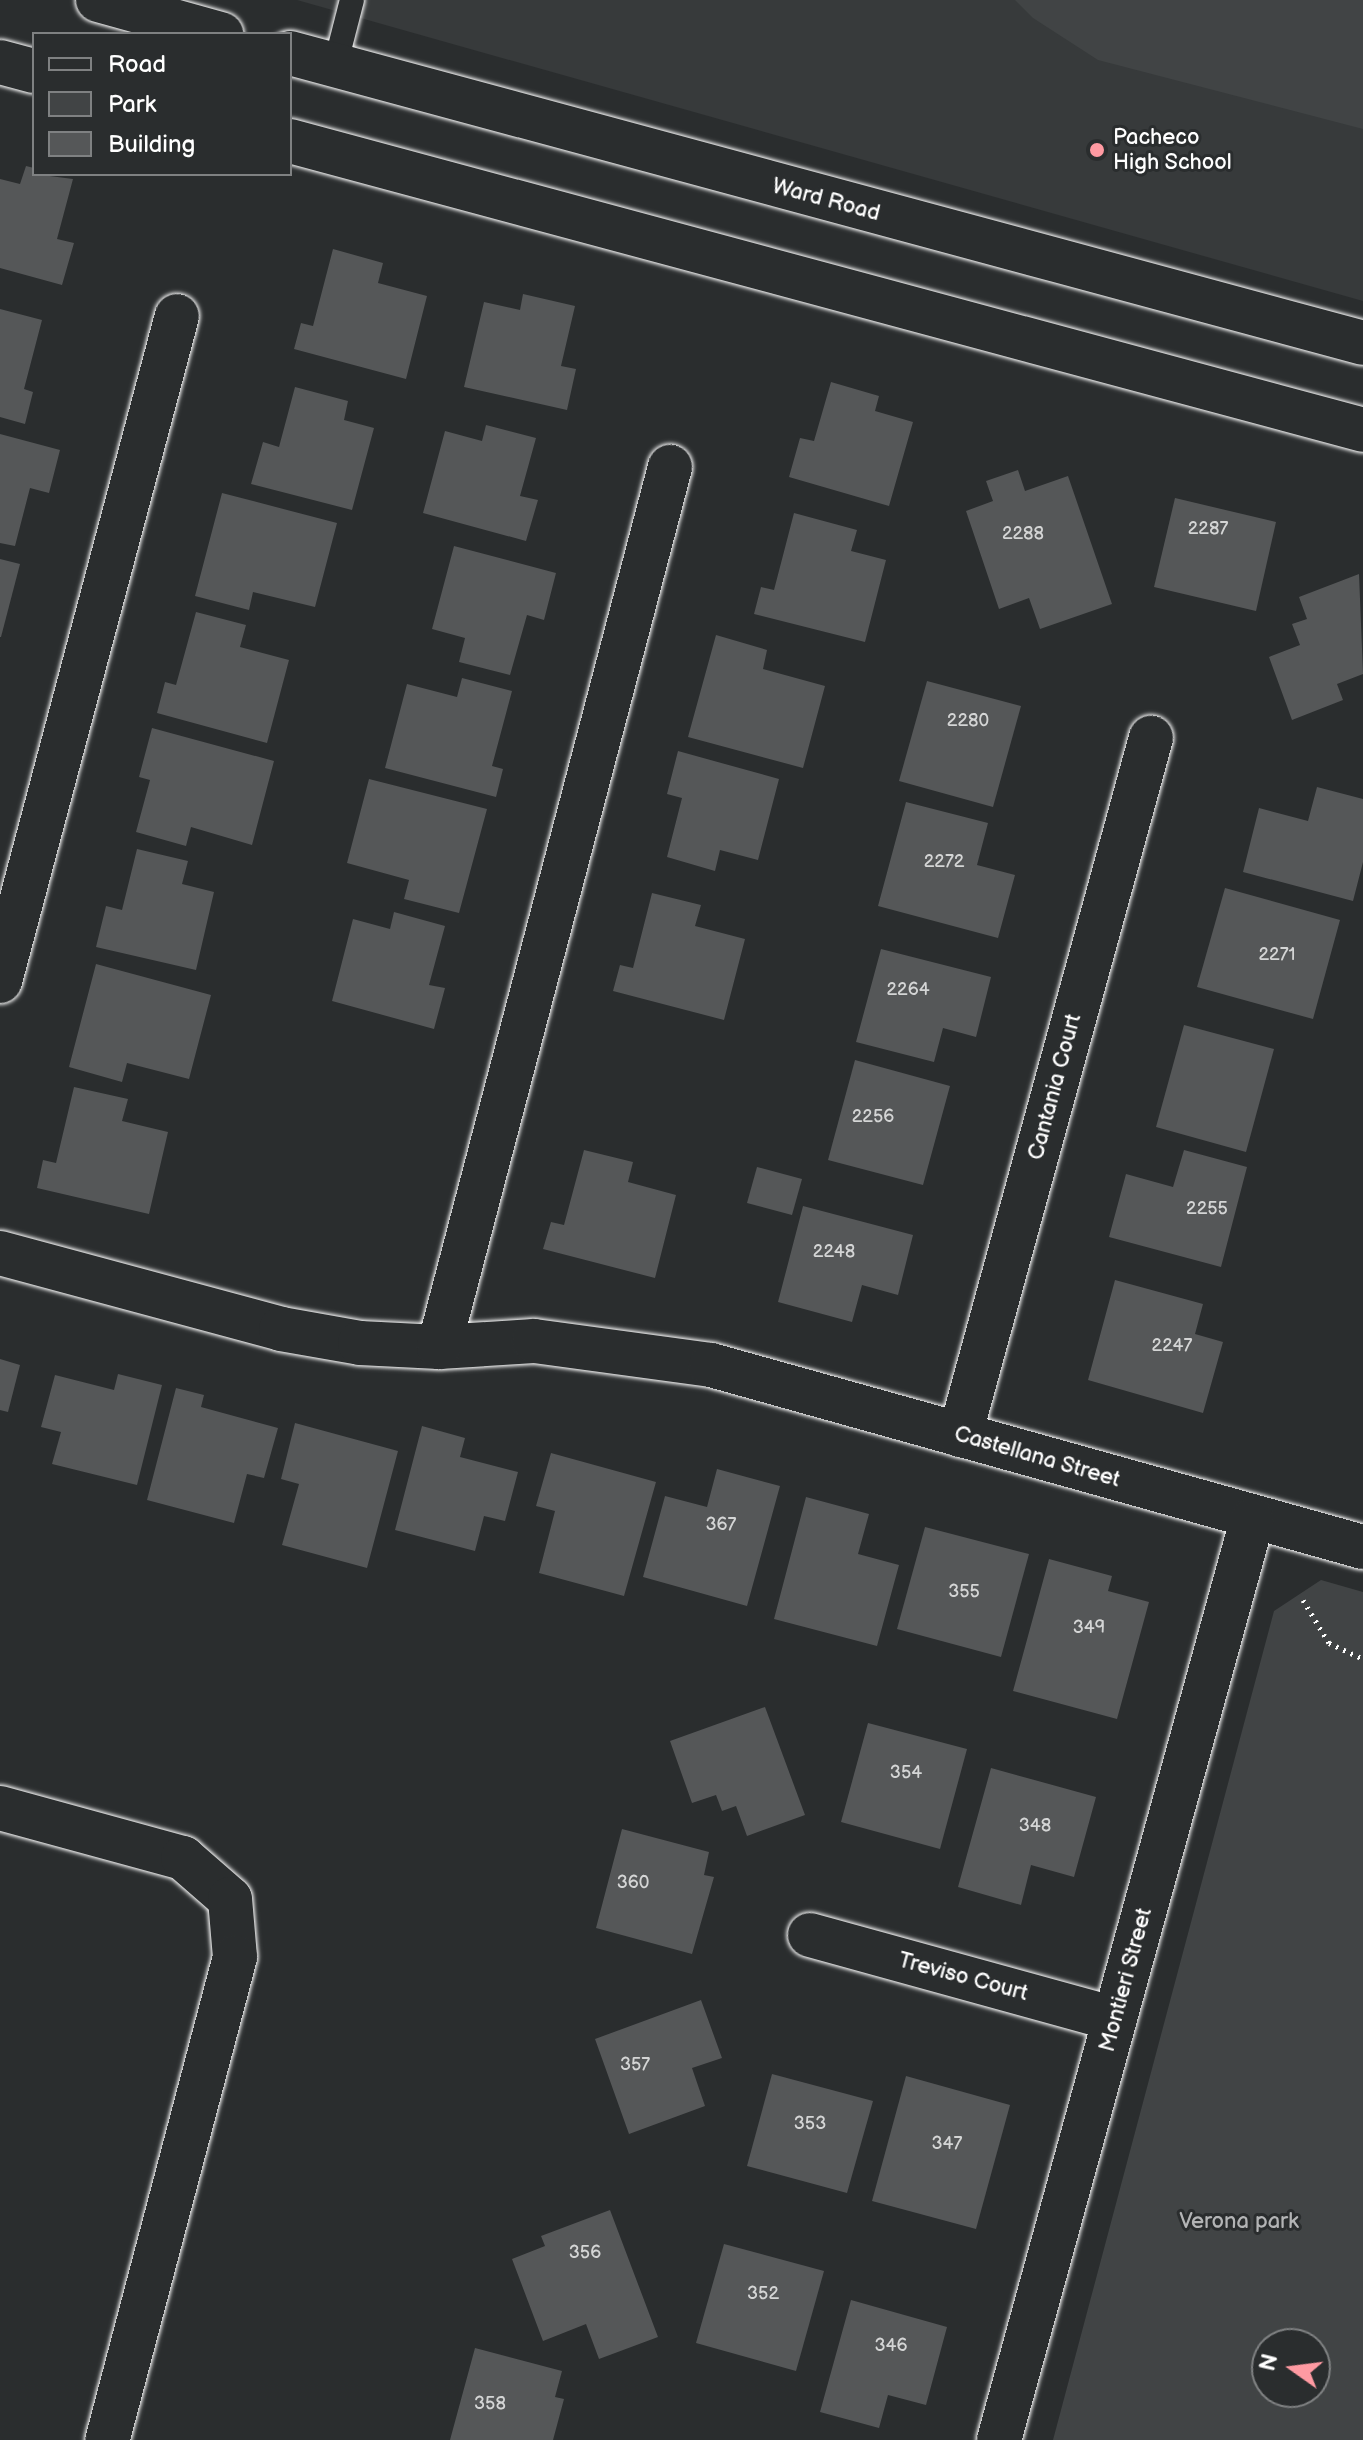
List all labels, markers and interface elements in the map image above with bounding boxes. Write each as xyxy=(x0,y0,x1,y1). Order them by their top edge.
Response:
legend xyxy=(32,32,292,176)
text: Road xyxy=(108,50,166,79)
text: Park xyxy=(108,90,156,119)
place label: Pacheco High School xyxy=(1113,124,1232,176)
text: Building xyxy=(108,130,195,159)
marker: Pacheco High School xyxy=(1088,141,1106,159)
street label: Ward Road xyxy=(769,173,883,227)
house number: 2287 xyxy=(1188,518,1228,540)
house number: 2288 xyxy=(1002,523,1044,545)
house number: 2280 xyxy=(947,710,989,732)
house number: 2272 xyxy=(924,851,964,873)
house number: 2271 xyxy=(1258,944,1296,966)
house number: 2264 xyxy=(886,979,930,1001)
street label: Cantania Court xyxy=(1023,1011,1087,1163)
house number: 2256 xyxy=(852,1106,894,1128)
house number: 2255 xyxy=(1186,1198,1228,1220)
house number: 2248 xyxy=(813,1241,855,1263)
house number: 2247 xyxy=(1152,1335,1192,1357)
street label: Castellana Street xyxy=(951,1421,1123,1493)
house number: 367 xyxy=(706,1514,736,1536)
house number: 355 xyxy=(948,1581,980,1603)
house number: 349 xyxy=(1073,1617,1105,1639)
house number: 354 xyxy=(890,1762,922,1784)
house number: 348 xyxy=(1019,1815,1051,1837)
house number: 360 xyxy=(617,1872,649,1894)
street label: Montieri Street xyxy=(1094,1905,1158,2055)
street label: Treviso Court xyxy=(895,1947,1031,2007)
house number: 357 xyxy=(620,2054,650,2076)
house number: 353 xyxy=(794,2113,826,2135)
house number: 347 xyxy=(932,2133,962,2155)
park label: Verona park xyxy=(1179,2209,1299,2235)
house number: 356 xyxy=(569,2242,601,2264)
house number: 352 xyxy=(747,2283,779,2305)
north arrow xyxy=(1251,2328,1331,2408)
house number: 346 xyxy=(874,2335,908,2357)
text: N xyxy=(1254,2351,1284,2374)
house number: 358 xyxy=(474,2393,506,2415)

